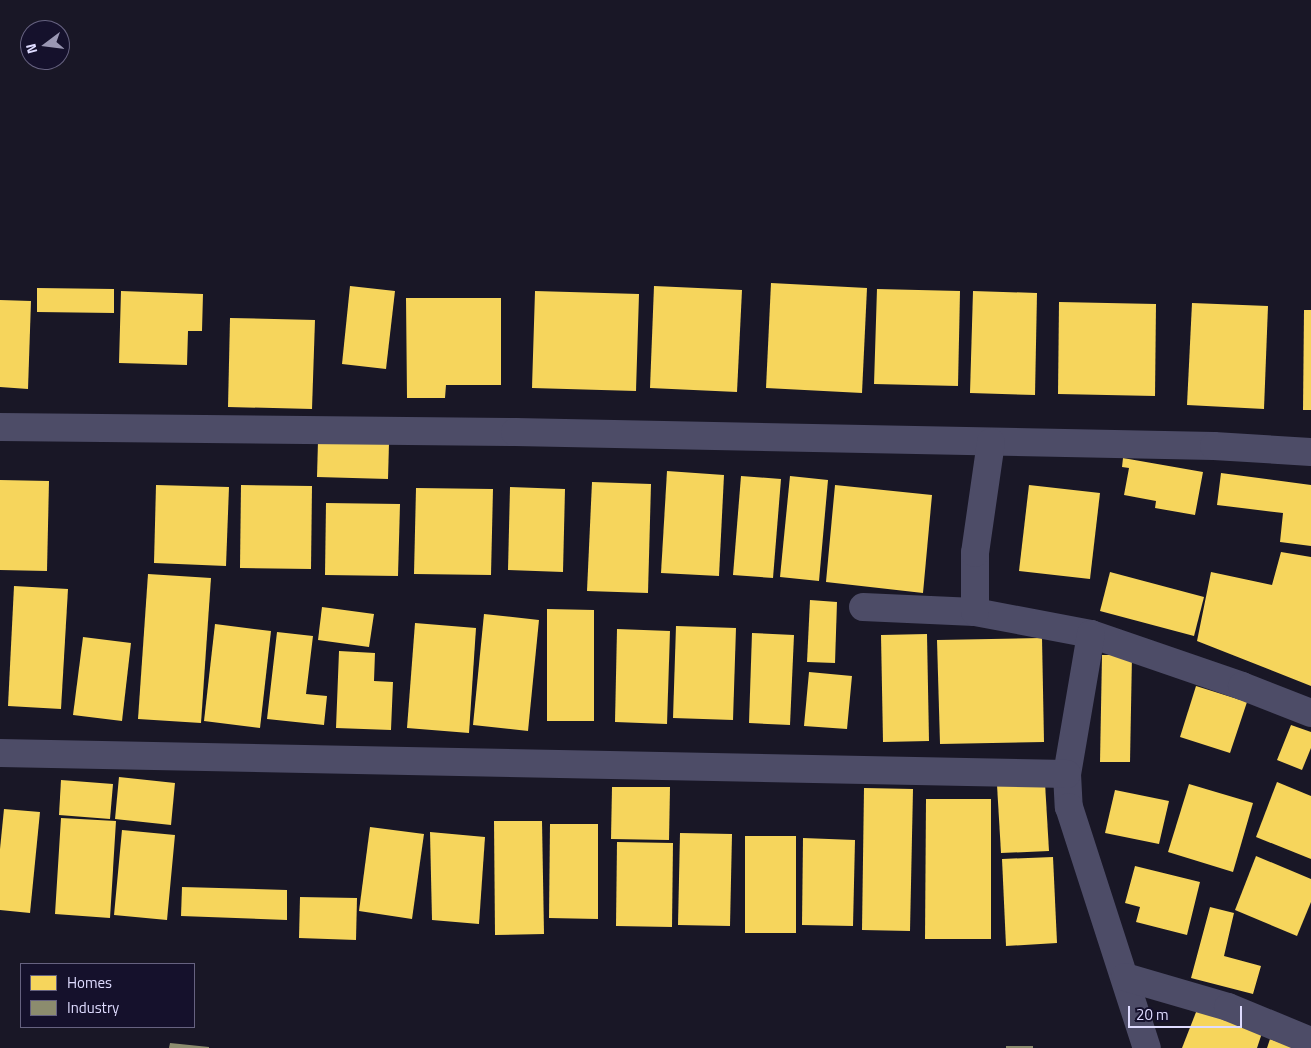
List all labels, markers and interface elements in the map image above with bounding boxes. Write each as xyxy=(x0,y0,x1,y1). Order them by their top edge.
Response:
north arrow xyxy=(20,20,70,70)
text: N xyxy=(20,41,42,56)
legend xyxy=(20,963,195,1028)
text: Homes xyxy=(67,971,112,994)
text: Industry xyxy=(67,996,119,1019)
scale bar xyxy=(1131,996,1245,1028)
text: 20 m xyxy=(1136,1003,1169,1026)

